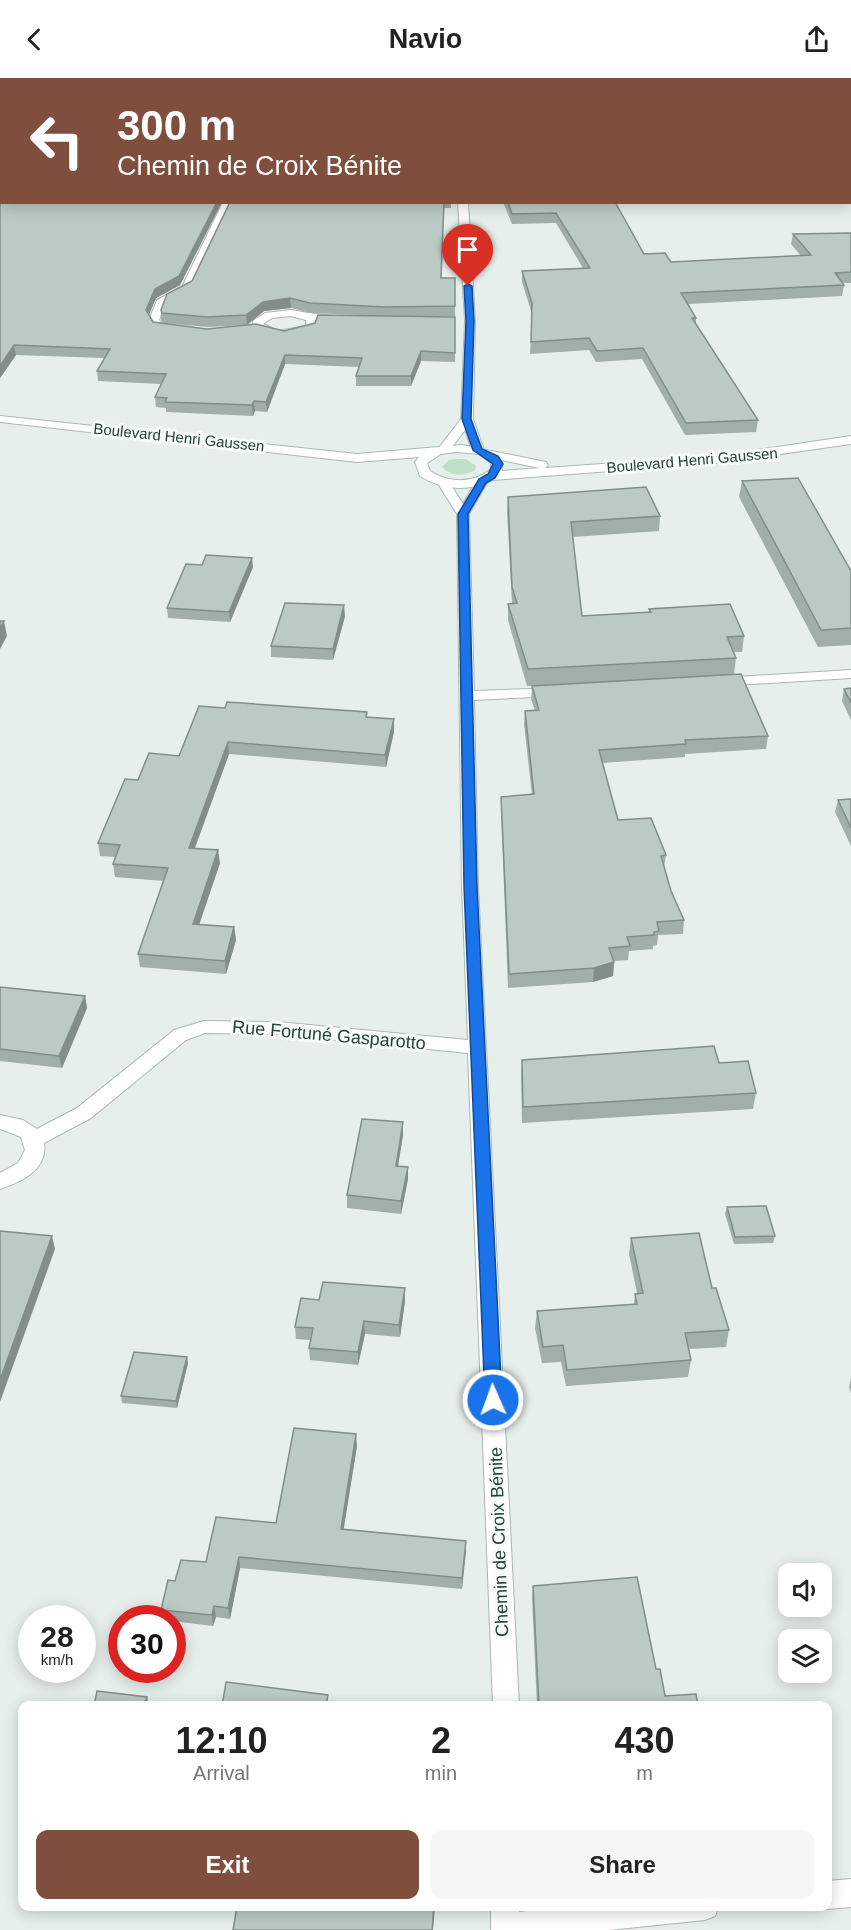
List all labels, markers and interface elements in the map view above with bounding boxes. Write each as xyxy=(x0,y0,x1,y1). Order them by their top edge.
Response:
icon: back xyxy=(18,23,51,56)
icon: share xyxy=(800,23,833,56)
text: Navio xyxy=(389,24,462,54)
icon: left xyxy=(18,102,96,180)
text: 300 m xyxy=(117,102,236,149)
text: Chemin de Croix Bénite xyxy=(117,151,402,181)
pin xyxy=(442,224,493,286)
icon: arrive xyxy=(451,233,484,266)
street label: Boulevard Henri Gaussen xyxy=(93,420,265,454)
street label: Boulevard Henri Gaussen xyxy=(606,444,778,476)
street label: Rue Fortuné Gasparotto xyxy=(231,1017,427,1053)
position arrow xyxy=(461,1368,525,1432)
street label: Chemin de Croix Bénite xyxy=(486,1447,512,1637)
map controls xyxy=(778,1563,832,1683)
button: sound xyxy=(778,1563,832,1617)
speed limit sign: 30 xyxy=(108,1605,186,1683)
text: 28 xyxy=(40,1620,74,1653)
button: layers xyxy=(778,1629,832,1683)
text: km/h xyxy=(41,1651,73,1668)
text: 12:10 xyxy=(175,1720,267,1761)
text: 2 xyxy=(431,1720,451,1761)
text: 430 xyxy=(614,1720,675,1761)
text: Arrival xyxy=(193,1762,250,1784)
text: min xyxy=(425,1762,457,1784)
text: m xyxy=(636,1762,653,1784)
button: Exit xyxy=(36,1830,419,1899)
button: Share xyxy=(431,1830,814,1899)

